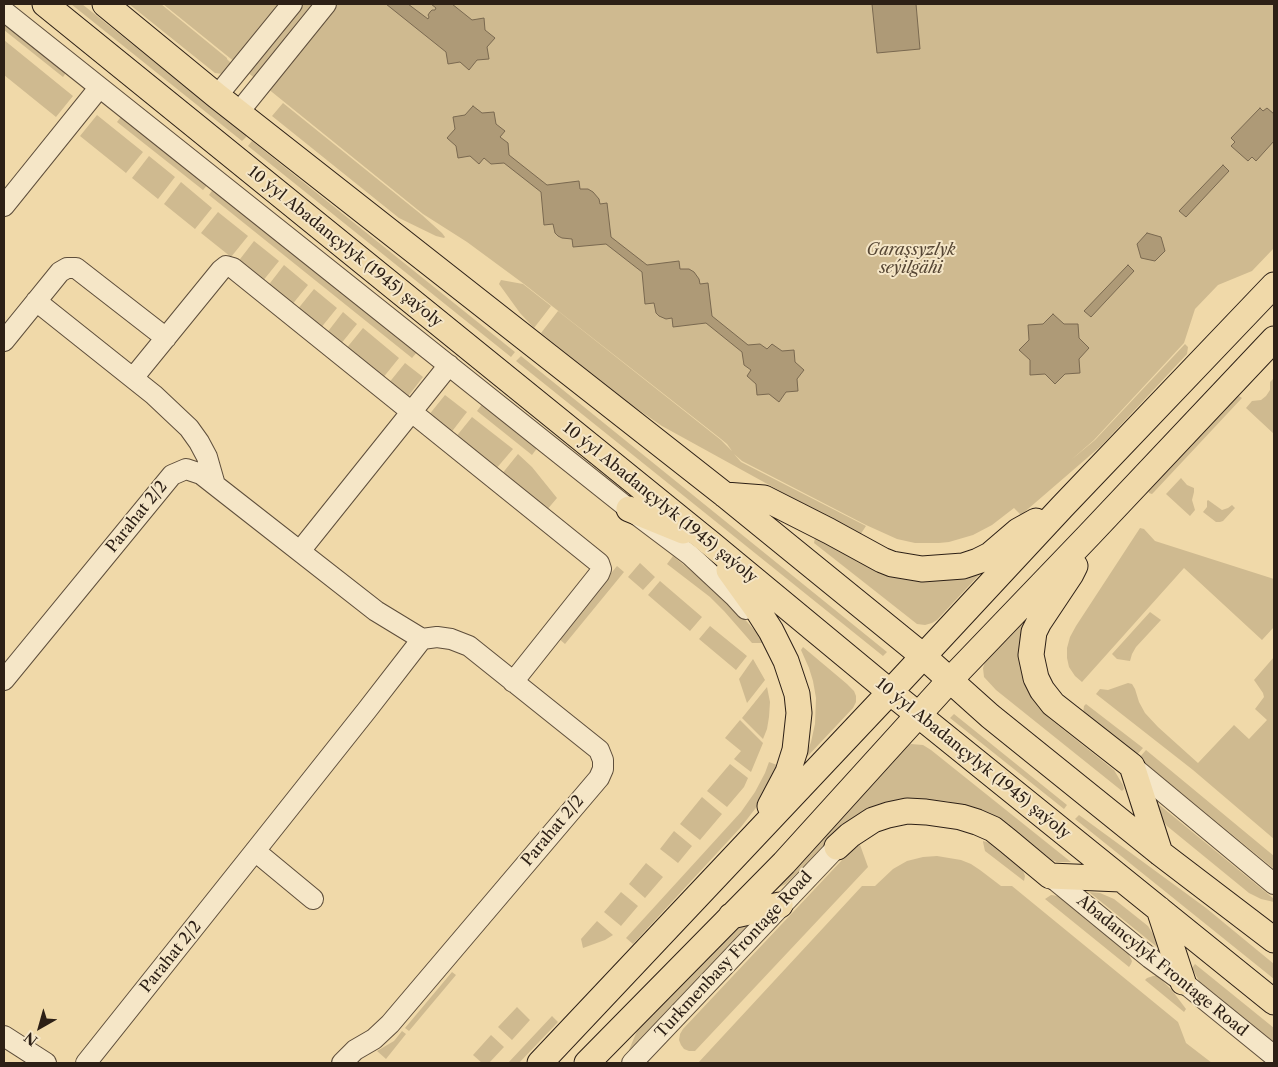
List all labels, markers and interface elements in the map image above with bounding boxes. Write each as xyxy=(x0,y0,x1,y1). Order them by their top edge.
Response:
street label: 10 ýyl Abadançylyk (1945) şaýoly xyxy=(244,162,446,332)
park label: Garaşsyzlyk seýilgähi xyxy=(867,240,955,278)
street label: 10 ýyl Abadançylyk (1945) şaýoly xyxy=(559,418,761,588)
street label: Parahat 2/2 xyxy=(102,477,172,557)
street label: 10 ýyl Abadançylyk (1945) şaýoly xyxy=(872,674,1074,844)
street label: Parahat 2/2 xyxy=(518,792,588,870)
street label: Turkmenbasy Frontage Road xyxy=(652,868,816,1042)
street label: Abadancylyk Frontage Road xyxy=(1073,891,1251,1041)
street label: Parahat 2/2 xyxy=(136,917,206,997)
north arrow xyxy=(15,1002,65,1052)
text: N xyxy=(20,1028,41,1050)

